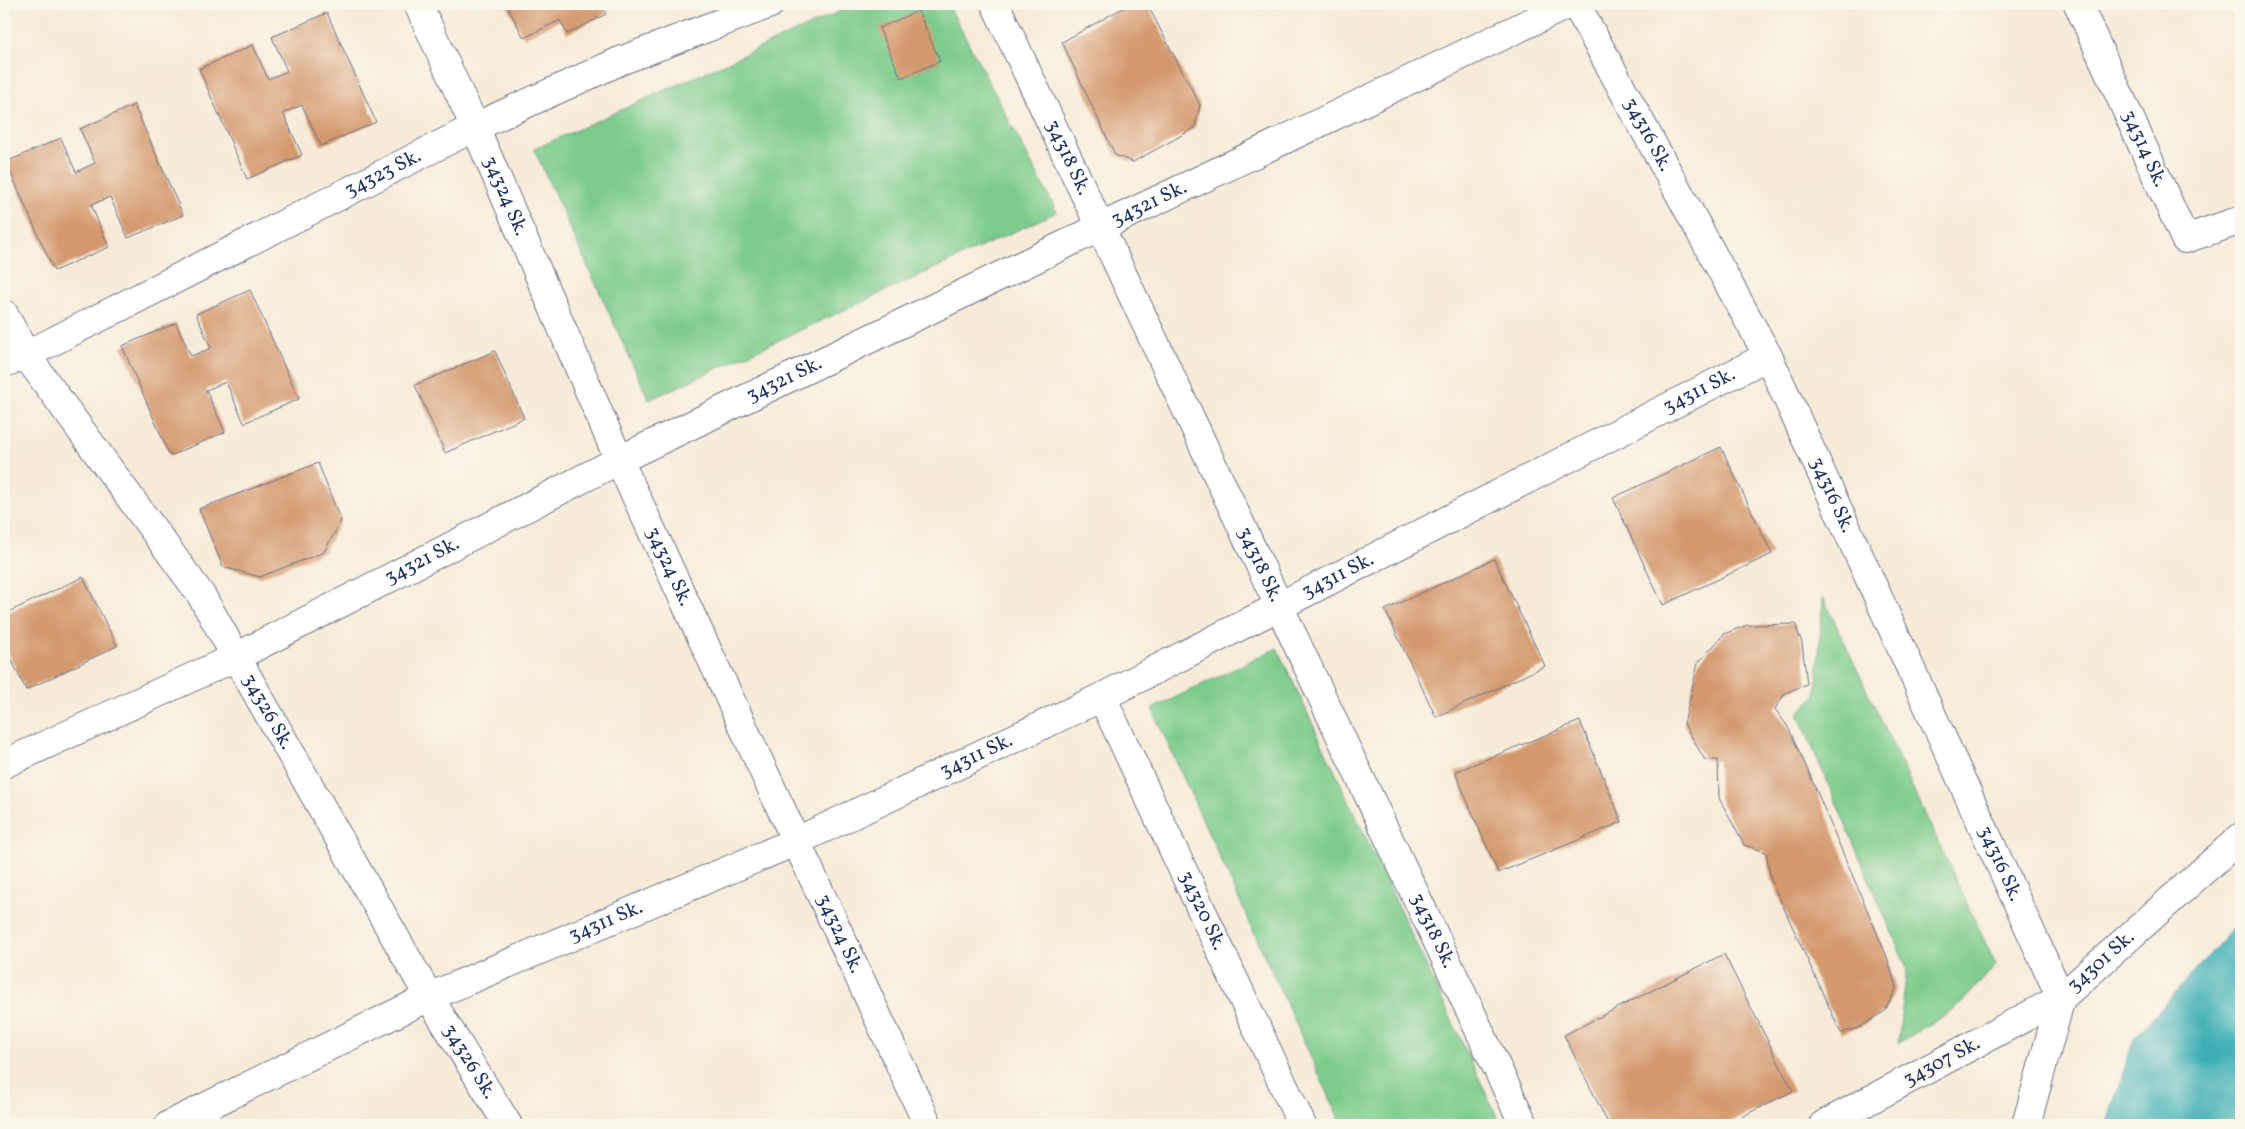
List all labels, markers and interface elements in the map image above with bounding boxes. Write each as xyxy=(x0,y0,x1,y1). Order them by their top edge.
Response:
street label: 34316 Sk. xyxy=(1616,93,1679,177)
street label: 34314 Sk. xyxy=(2114,106,2174,192)
street label: 34318 Sk. xyxy=(1038,115,1097,200)
street label: 34323 Sk. xyxy=(340,142,426,205)
street label: 34324 Sk. xyxy=(475,152,535,241)
street label: 34321 Sk. xyxy=(1107,174,1192,234)
street label: 34321 Sk. xyxy=(742,350,827,410)
street label: 34311 Sk. xyxy=(1658,361,1741,421)
street label: 34316 Sk. xyxy=(1802,453,1861,538)
street label: 34324 Sk. xyxy=(638,522,699,611)
street label: 34318 Sk. xyxy=(1230,522,1289,607)
street label: 34321 Sk. xyxy=(380,530,465,592)
street label: 34311 Sk. xyxy=(1297,546,1379,606)
street label: 34326 Sk. xyxy=(235,669,300,755)
street label: 34311 Sk. xyxy=(935,727,1018,786)
street label: 34316 Sk. xyxy=(1970,821,2029,906)
street label: 34320 Sk. xyxy=(1171,866,1233,955)
street label: 34318 Sk. xyxy=(1403,889,1462,973)
street label: 34324 Sk. xyxy=(809,890,870,978)
street label: 34311 Sk. xyxy=(565,894,647,950)
street label: 34301 Sk. xyxy=(2062,924,2141,1000)
street label: 34326 Sk. xyxy=(435,1019,503,1105)
street label: 34307 Sk. xyxy=(1899,1030,1985,1094)

